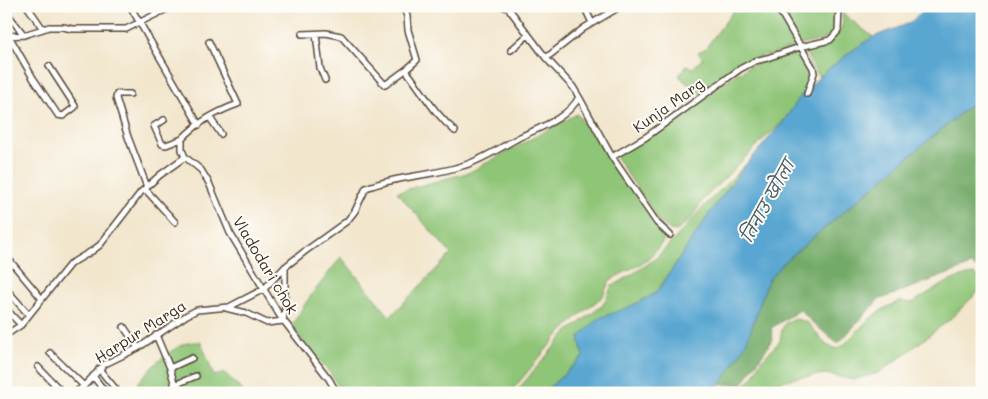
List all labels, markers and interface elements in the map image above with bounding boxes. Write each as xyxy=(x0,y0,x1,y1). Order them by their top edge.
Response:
street label: Kunja Marg xyxy=(629,73,708,137)
water label: तिनाउ खोला xyxy=(735,152,800,246)
street label: Vladodari chok xyxy=(229,212,303,318)
street label: Harpur Marga xyxy=(90,295,190,367)

